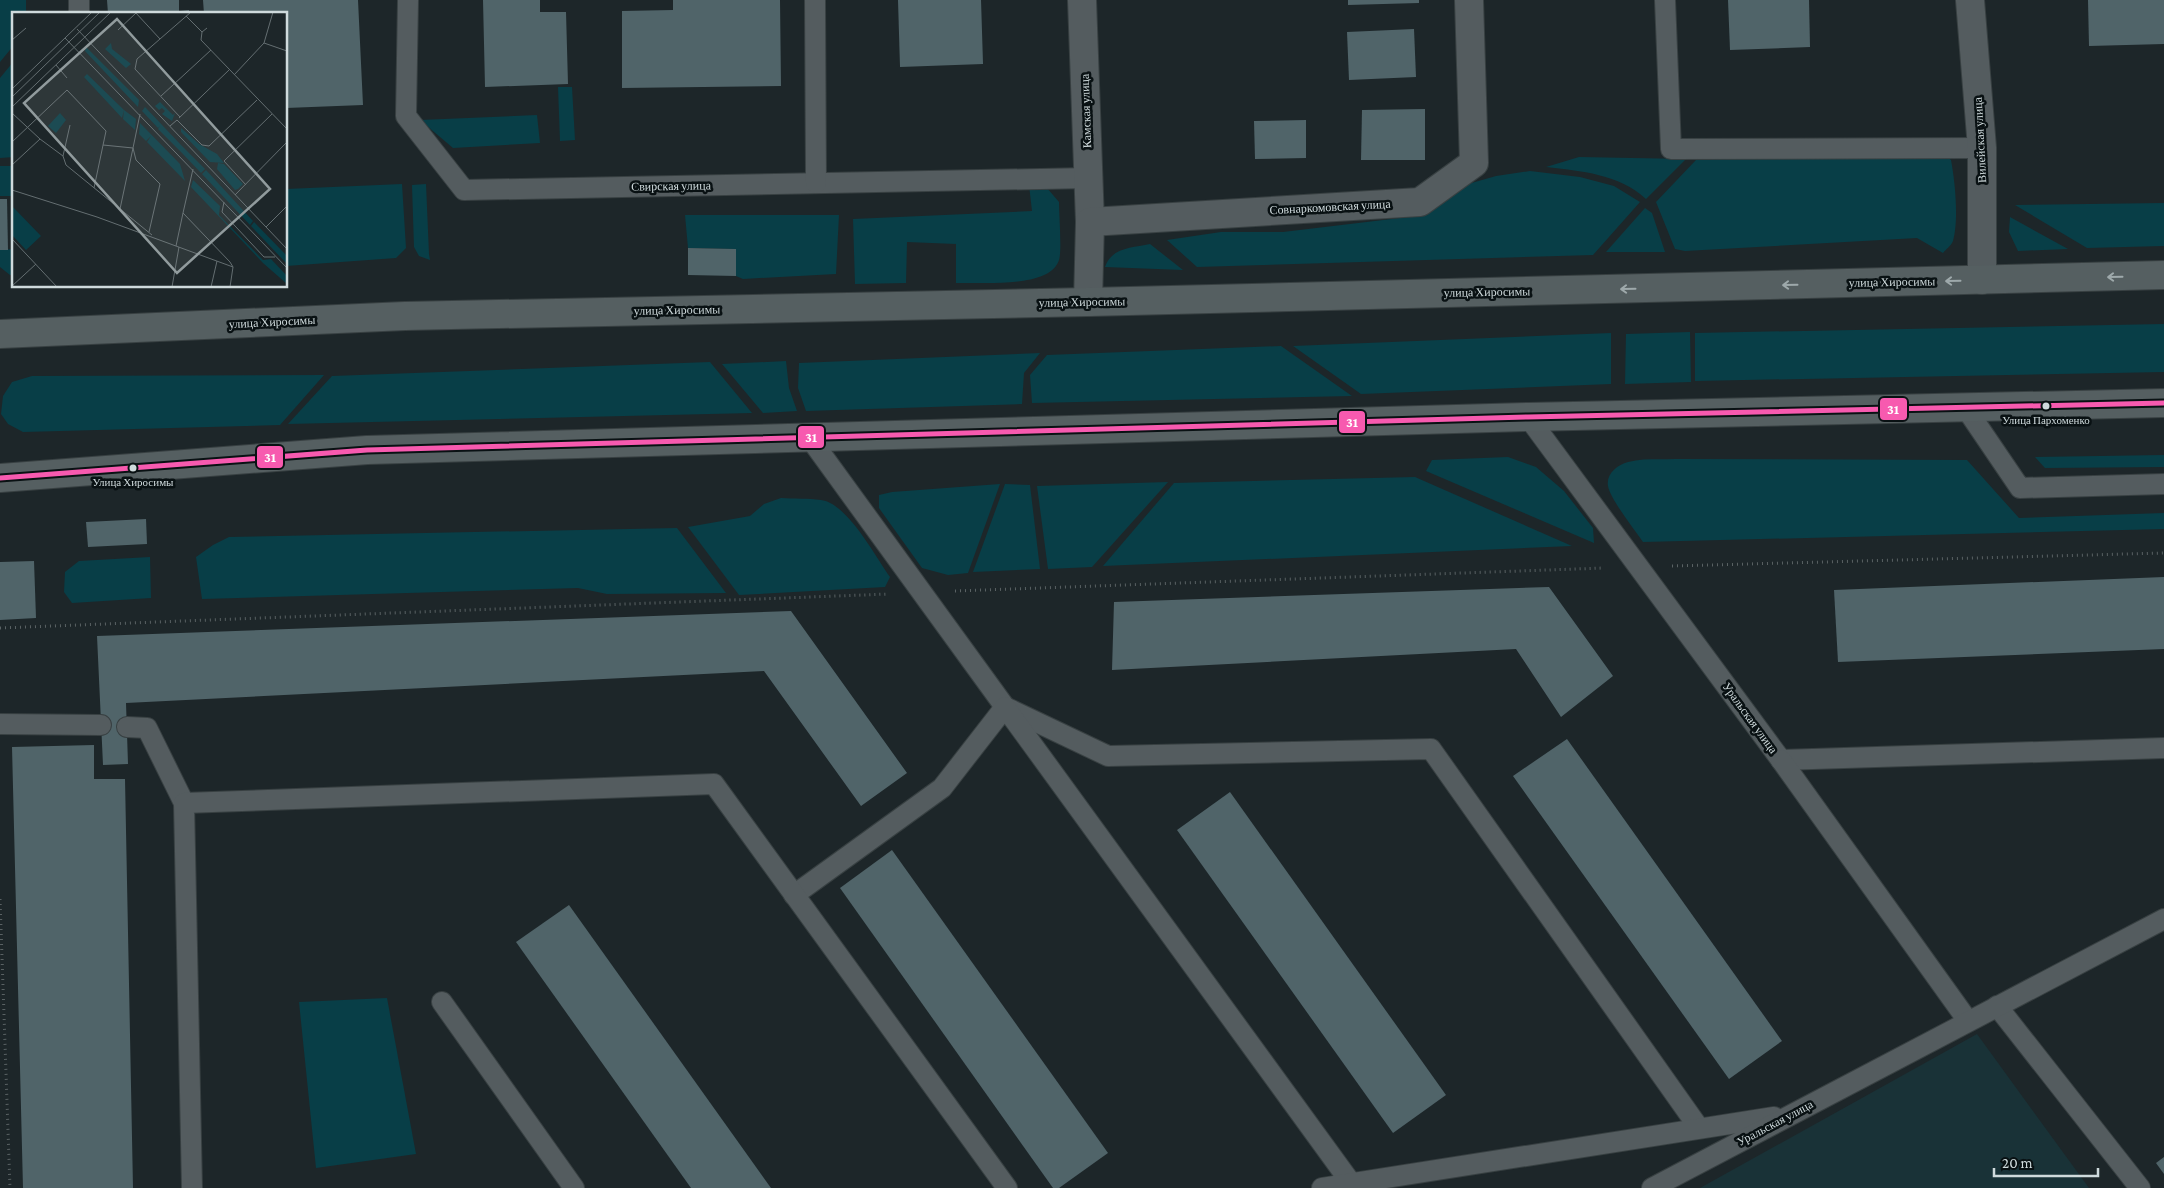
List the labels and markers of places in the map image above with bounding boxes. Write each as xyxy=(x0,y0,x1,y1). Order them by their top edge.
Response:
marker: Улица Пархоменко xyxy=(2041,401,2051,411)
place label: Улица Пархоменко xyxy=(2002,414,2090,426)
marker: Улица Хиросимы xyxy=(128,463,138,473)
place label: Улица Хиросимы xyxy=(93,476,174,488)

